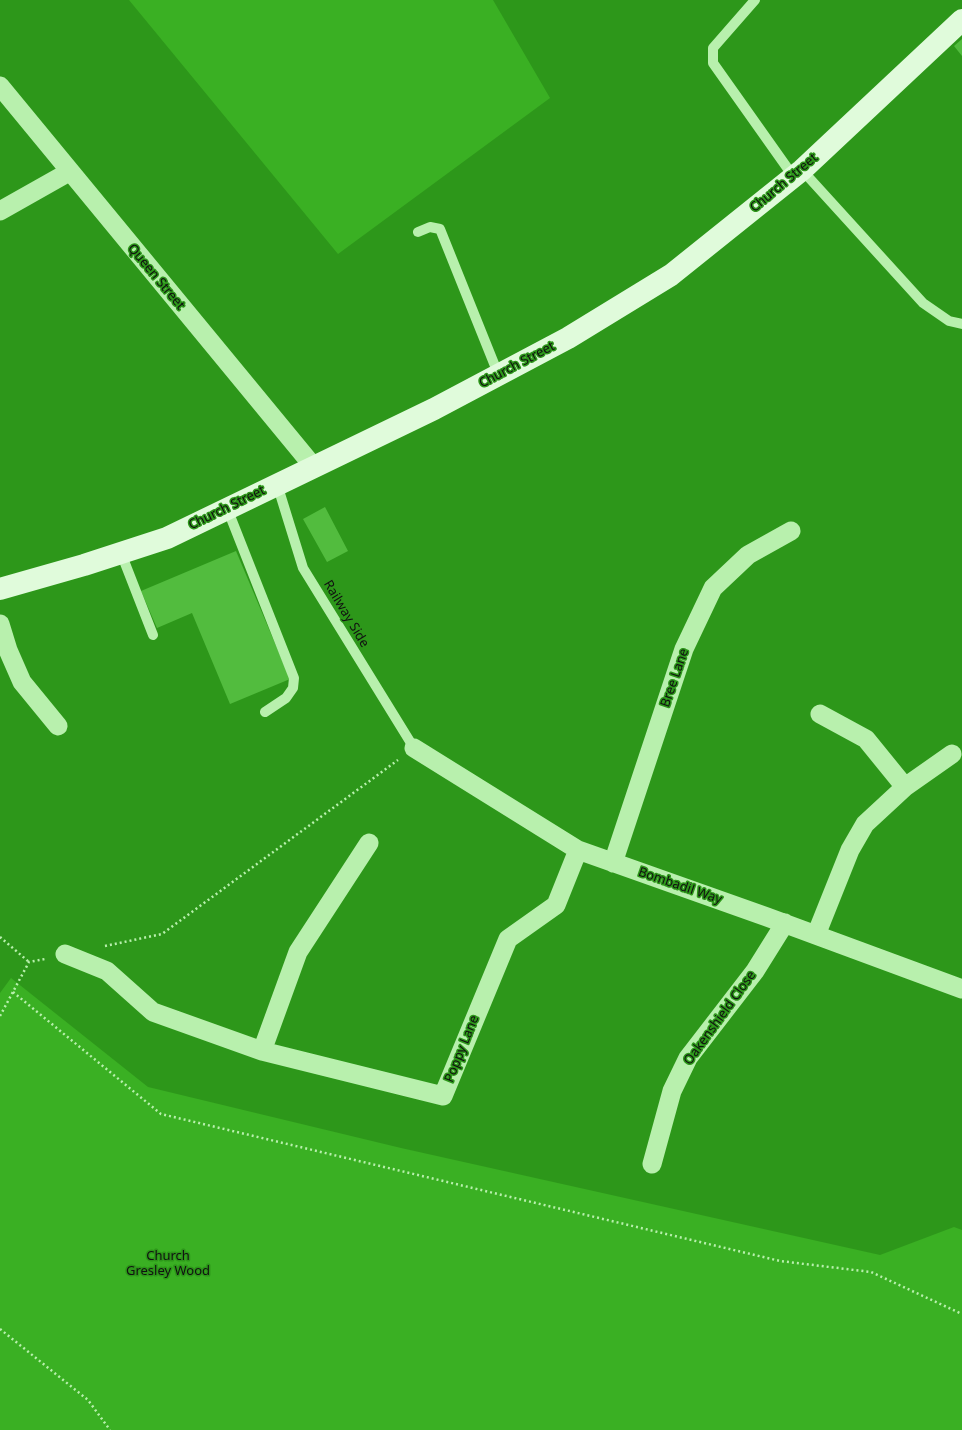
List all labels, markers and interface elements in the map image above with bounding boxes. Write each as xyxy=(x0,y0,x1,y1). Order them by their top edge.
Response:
street label: Church Street xyxy=(747,150,821,216)
street label: Queen Street xyxy=(124,241,188,313)
street label: Church Street xyxy=(477,339,557,391)
street label: Church Street xyxy=(186,483,268,533)
street label: Railway Side xyxy=(320,578,372,650)
street label: Bree Lane xyxy=(658,647,692,709)
street label: Bombadil Way xyxy=(636,864,724,908)
street label: Oakenshield Close xyxy=(681,968,759,1068)
street label: Poppy Lane xyxy=(441,1013,483,1085)
park label: Church Gresley Wood xyxy=(126,1248,210,1279)

